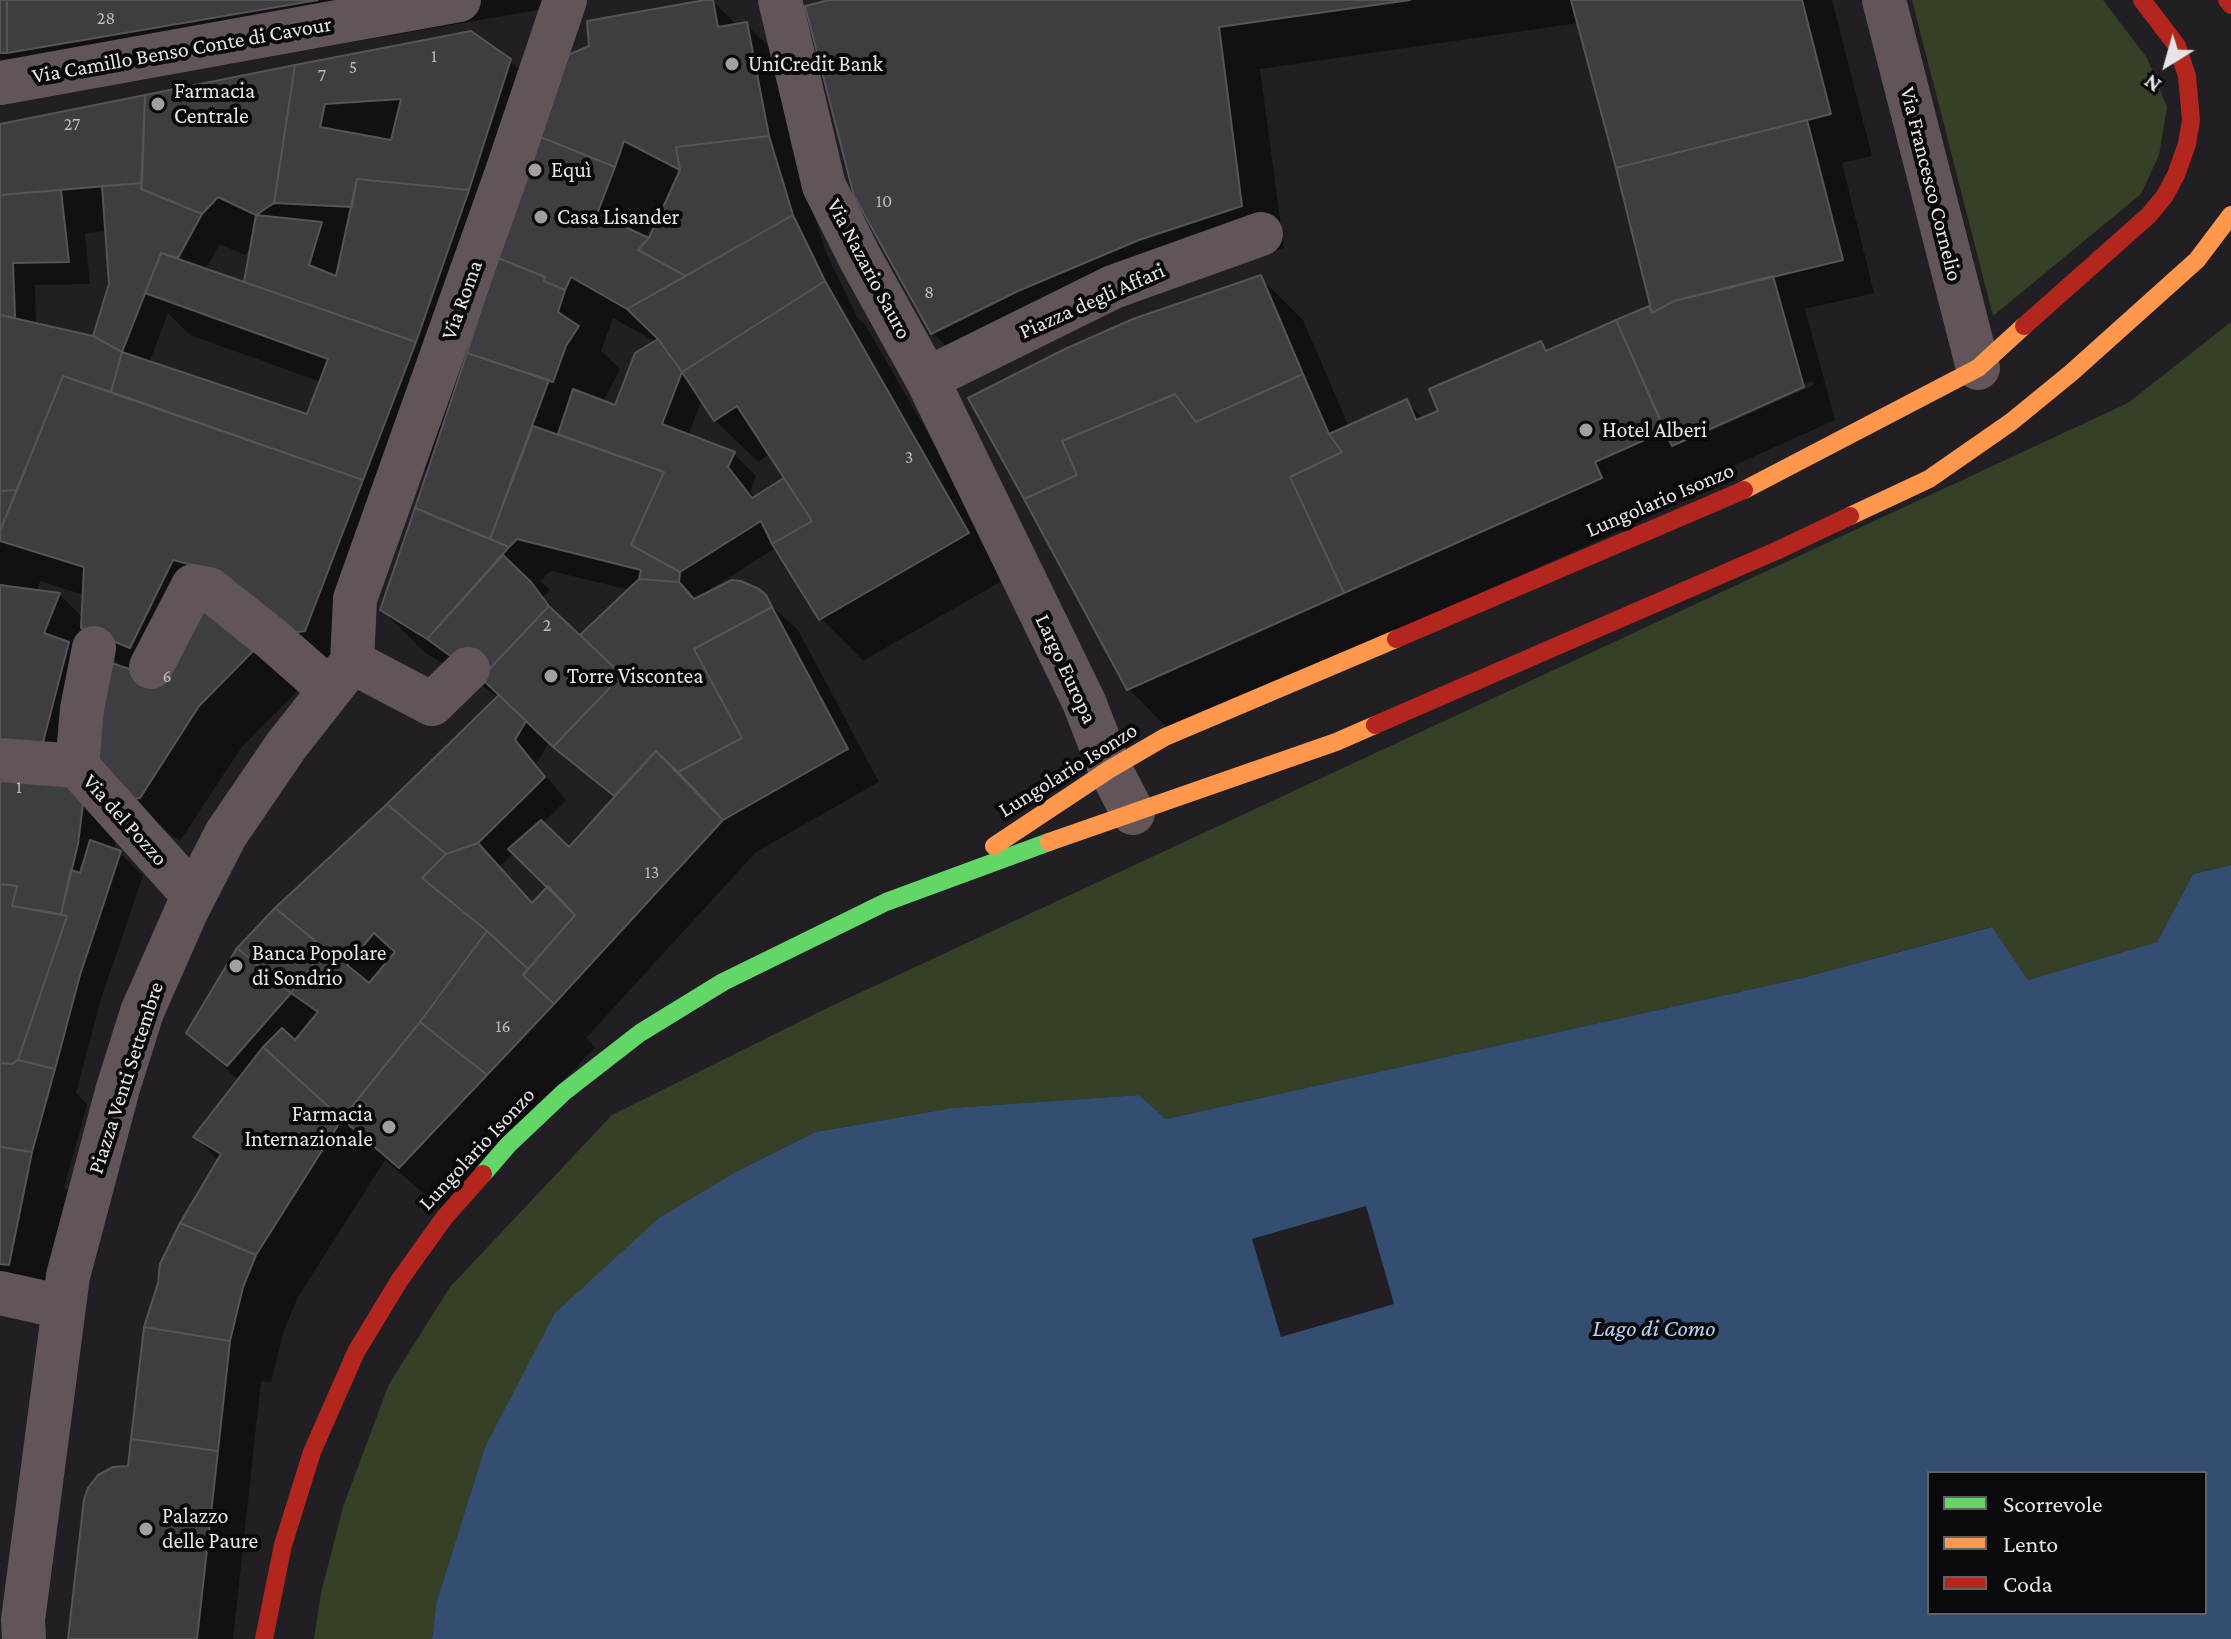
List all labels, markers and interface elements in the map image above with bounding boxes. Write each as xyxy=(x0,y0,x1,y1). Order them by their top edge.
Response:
house number: 28 xyxy=(97,7,115,29)
street label: Via Camillo Benso Conte di Cavour xyxy=(30,11,334,89)
north arrow xyxy=(2127,24,2207,104)
house number: 1 xyxy=(431,45,437,67)
place label: UniCredit Bank xyxy=(748,51,883,77)
marker: UniCredit Bank xyxy=(723,55,741,73)
house number: 5 xyxy=(349,56,357,78)
house number: 7 xyxy=(318,64,326,86)
text: N xyxy=(2139,69,2166,98)
place label: Farmacia Centrale xyxy=(174,78,255,130)
street label: Via Francesco Cornelio xyxy=(1894,84,1968,284)
marker: Farmacia Centrale xyxy=(149,95,167,113)
house number: 27 xyxy=(64,113,80,135)
place label: Equì xyxy=(551,157,592,183)
marker: Equì xyxy=(526,161,544,179)
house number: 10 xyxy=(876,190,892,212)
street label: Via Nazario Sauro xyxy=(821,194,917,344)
place label: Casa Lisander xyxy=(557,204,679,230)
marker: Casa Lisander xyxy=(532,208,550,226)
street label: Via Roma xyxy=(435,257,489,343)
street label: Piazza degli Affari xyxy=(1015,257,1169,345)
house number: 8 xyxy=(924,281,934,303)
place label: Hotel Alberi xyxy=(1602,417,1707,443)
marker: Hotel Alberi xyxy=(1577,421,1595,439)
house number: 3 xyxy=(905,446,913,468)
street label: Lungolario Isonzo xyxy=(1582,457,1738,543)
street label: Largo Europa xyxy=(1029,610,1103,728)
house number: 2 xyxy=(543,614,551,636)
place label: Torre Viscontea xyxy=(567,663,703,689)
house number: 6 xyxy=(162,665,172,687)
marker: Torre Viscontea xyxy=(542,667,560,685)
street label: Lungolario Isonzo xyxy=(994,717,1142,823)
street label: Via del Pozzo xyxy=(77,769,173,871)
house number: 1 xyxy=(16,776,22,798)
house number: 13 xyxy=(645,861,659,883)
place label: Banca Popolare di Sondrio xyxy=(252,940,386,992)
marker: Banca Popolare di Sondrio xyxy=(227,957,245,975)
street label: Piazza Venti Settembre xyxy=(83,979,169,1177)
house number: 16 xyxy=(495,1015,511,1037)
street label: Lungolario Isonzo xyxy=(413,1082,541,1216)
place label: Farmacia Internazionale xyxy=(244,1101,373,1152)
marker: Farmacia Internazionale xyxy=(380,1118,398,1136)
water label: Lago di Como xyxy=(1593,1315,1715,1343)
legend xyxy=(1927,1471,2207,1615)
text: Scorrevole xyxy=(2003,1490,2103,1517)
place label: Palazzo delle Paure xyxy=(162,1503,258,1554)
marker: Palazzo delle Paure xyxy=(137,1520,155,1538)
text: Lento xyxy=(2003,1530,2058,1557)
text: Coda xyxy=(2003,1570,2053,1597)

